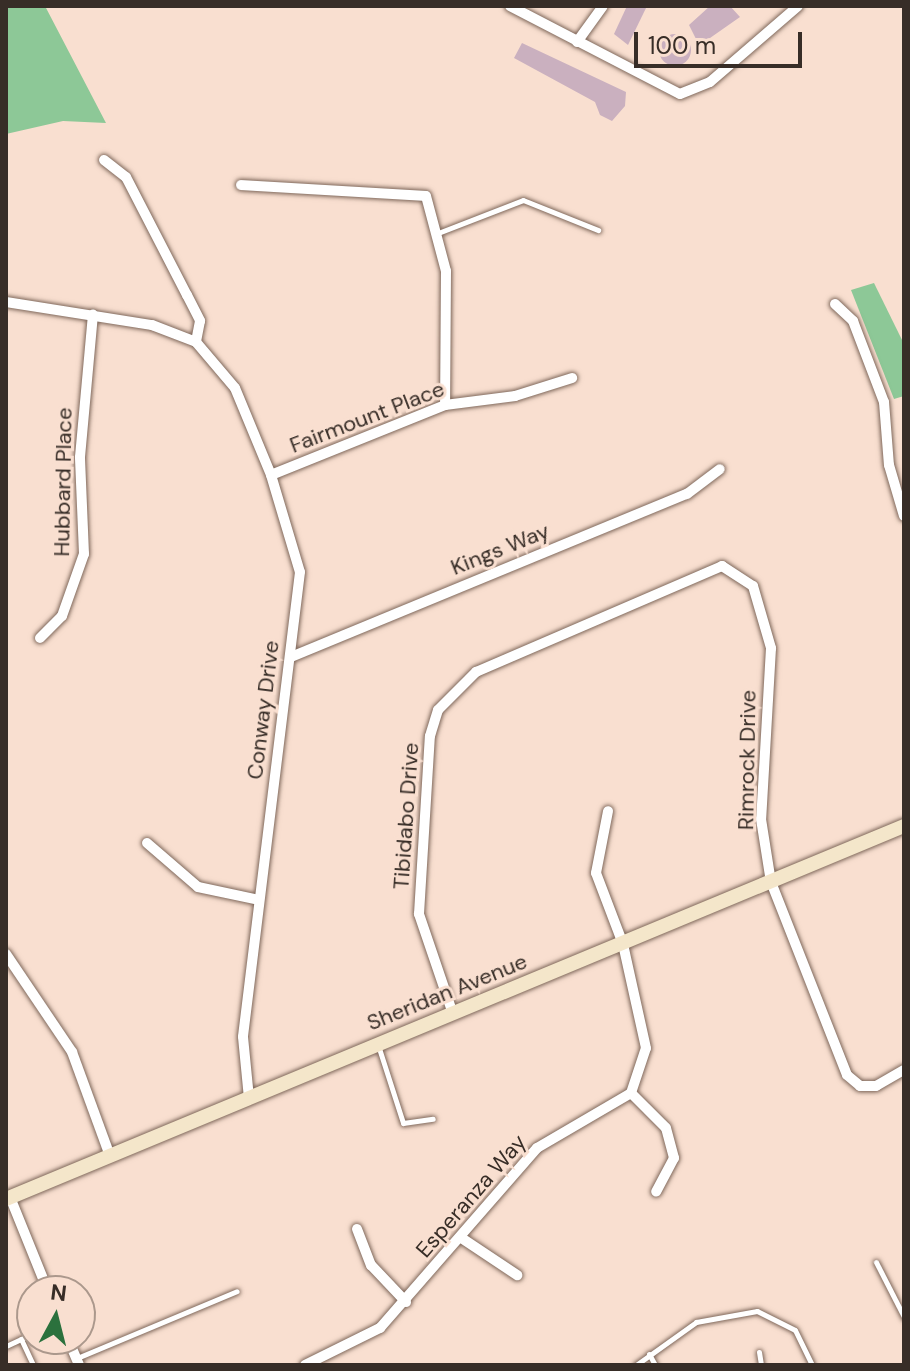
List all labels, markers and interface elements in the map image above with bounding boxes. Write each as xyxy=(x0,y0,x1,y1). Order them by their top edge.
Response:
scale bar xyxy=(638,16,806,66)
text: 100 m xyxy=(648,30,716,61)
street label: Fairmount Place xyxy=(286,375,448,459)
street label: Hubbard Place xyxy=(49,407,77,557)
street label: Kings Way xyxy=(447,517,553,581)
street label: Conway Drive xyxy=(241,639,285,781)
street label: Rimrock Drive xyxy=(733,690,761,830)
street label: Tibidabo Drive xyxy=(388,742,424,890)
street label: Sheridan Avenue xyxy=(363,948,531,1036)
street label: Esperanza Way xyxy=(410,1129,532,1263)
north arrow xyxy=(16,1275,96,1355)
text: N xyxy=(49,1277,68,1308)

